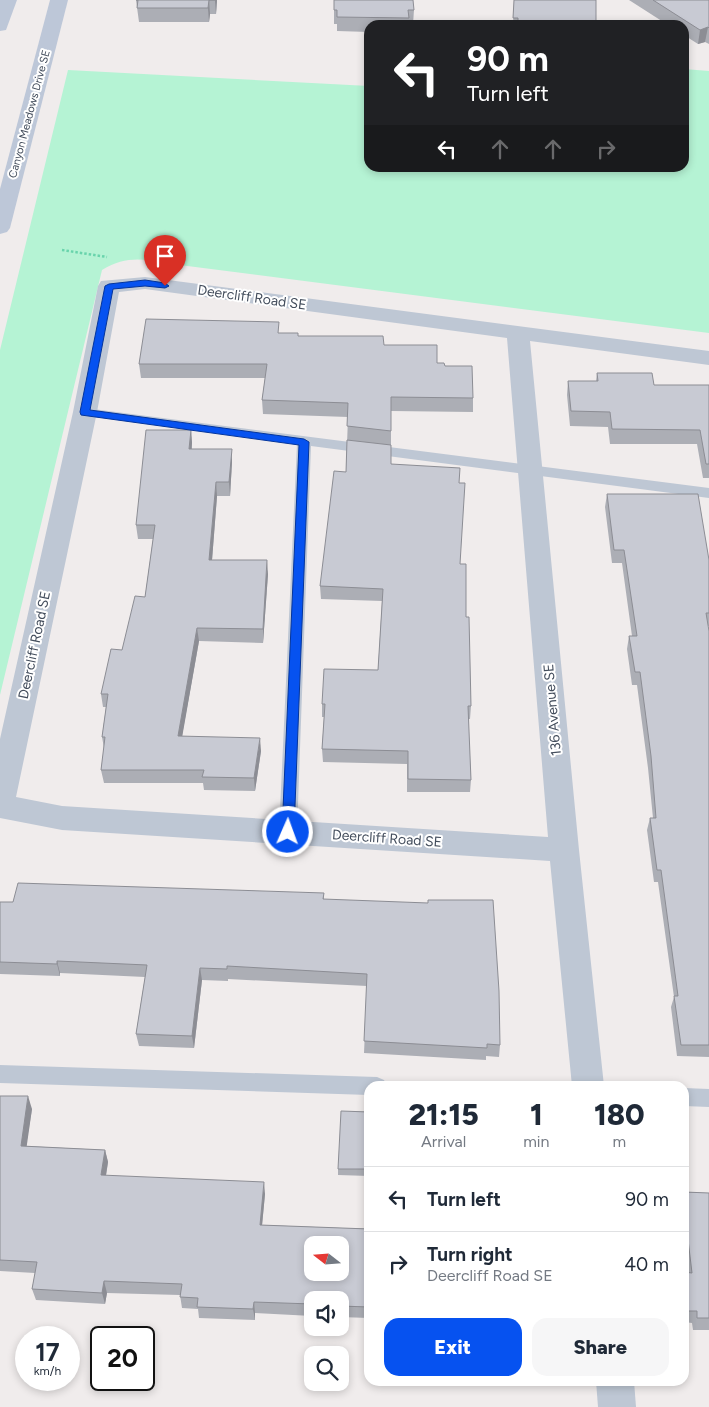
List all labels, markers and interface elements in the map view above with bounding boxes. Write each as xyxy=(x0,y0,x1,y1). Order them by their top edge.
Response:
text: 90 m xyxy=(467,38,549,80)
icon: left xyxy=(384,40,449,105)
street label: Canyon Meadows Drive SE xyxy=(6,49,53,180)
text: Turn left xyxy=(467,80,549,107)
icon: left xyxy=(433,135,461,163)
icon: ahead xyxy=(486,135,514,163)
icon: ahead xyxy=(539,135,567,163)
icon: right xyxy=(592,135,620,163)
pin xyxy=(144,235,186,286)
icon: arrive xyxy=(151,242,179,270)
street label: Deercliff Road SE xyxy=(196,281,308,314)
street label: Deercliff Road SE xyxy=(15,590,54,701)
street label: 136 Avenue SE xyxy=(540,663,565,757)
position arrow xyxy=(261,805,313,857)
street label: Deercliff Road SE xyxy=(332,826,442,851)
text: 21:15 xyxy=(408,1096,479,1133)
text: 1 xyxy=(530,1096,543,1133)
text: 180 xyxy=(594,1096,645,1133)
text: Arrival xyxy=(421,1132,466,1151)
text: min xyxy=(523,1132,550,1151)
text: m xyxy=(612,1132,626,1151)
icon: left xyxy=(384,1185,412,1213)
text: Turn left xyxy=(427,1188,501,1211)
text: 90 m xyxy=(625,1188,669,1211)
north arrow xyxy=(304,1236,349,1281)
map controls xyxy=(304,1236,349,1391)
text: Turn right xyxy=(427,1243,513,1266)
icon: right xyxy=(384,1250,412,1278)
text: 40 m xyxy=(624,1253,669,1276)
text: Deercliff Road SE xyxy=(427,1266,553,1285)
button: sound xyxy=(304,1291,349,1336)
button: Exit xyxy=(384,1318,522,1376)
button: Share xyxy=(532,1318,669,1376)
speed limit sign: 20 xyxy=(90,1326,155,1391)
text: 17 xyxy=(35,1337,60,1367)
button: search xyxy=(304,1346,349,1391)
text: km/h xyxy=(34,1364,61,1378)

